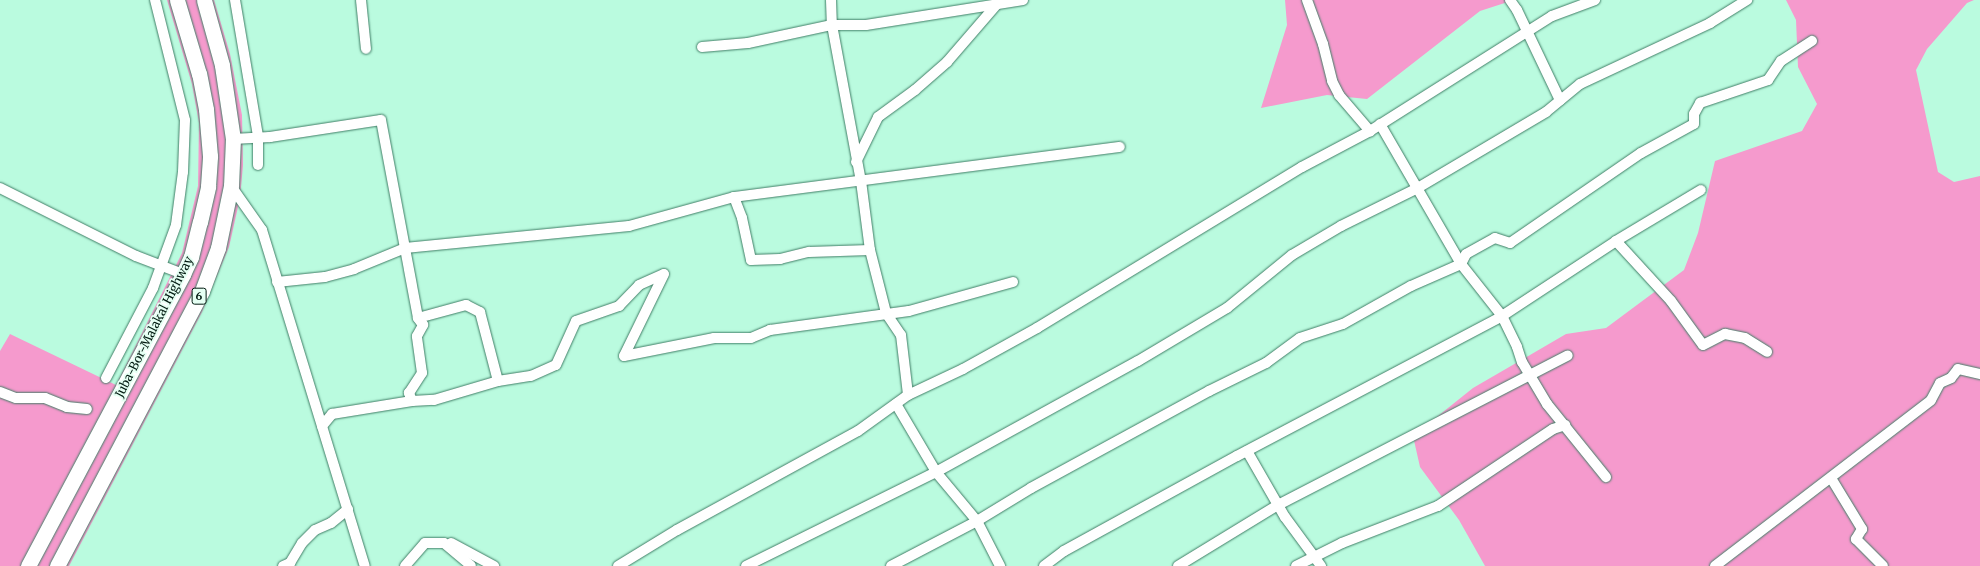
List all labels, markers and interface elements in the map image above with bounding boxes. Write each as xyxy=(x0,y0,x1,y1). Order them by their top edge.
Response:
street label: Juba-Bor-Malakal Highway xyxy=(112,254,196,400)
road number: 6 xyxy=(191,287,207,305)

